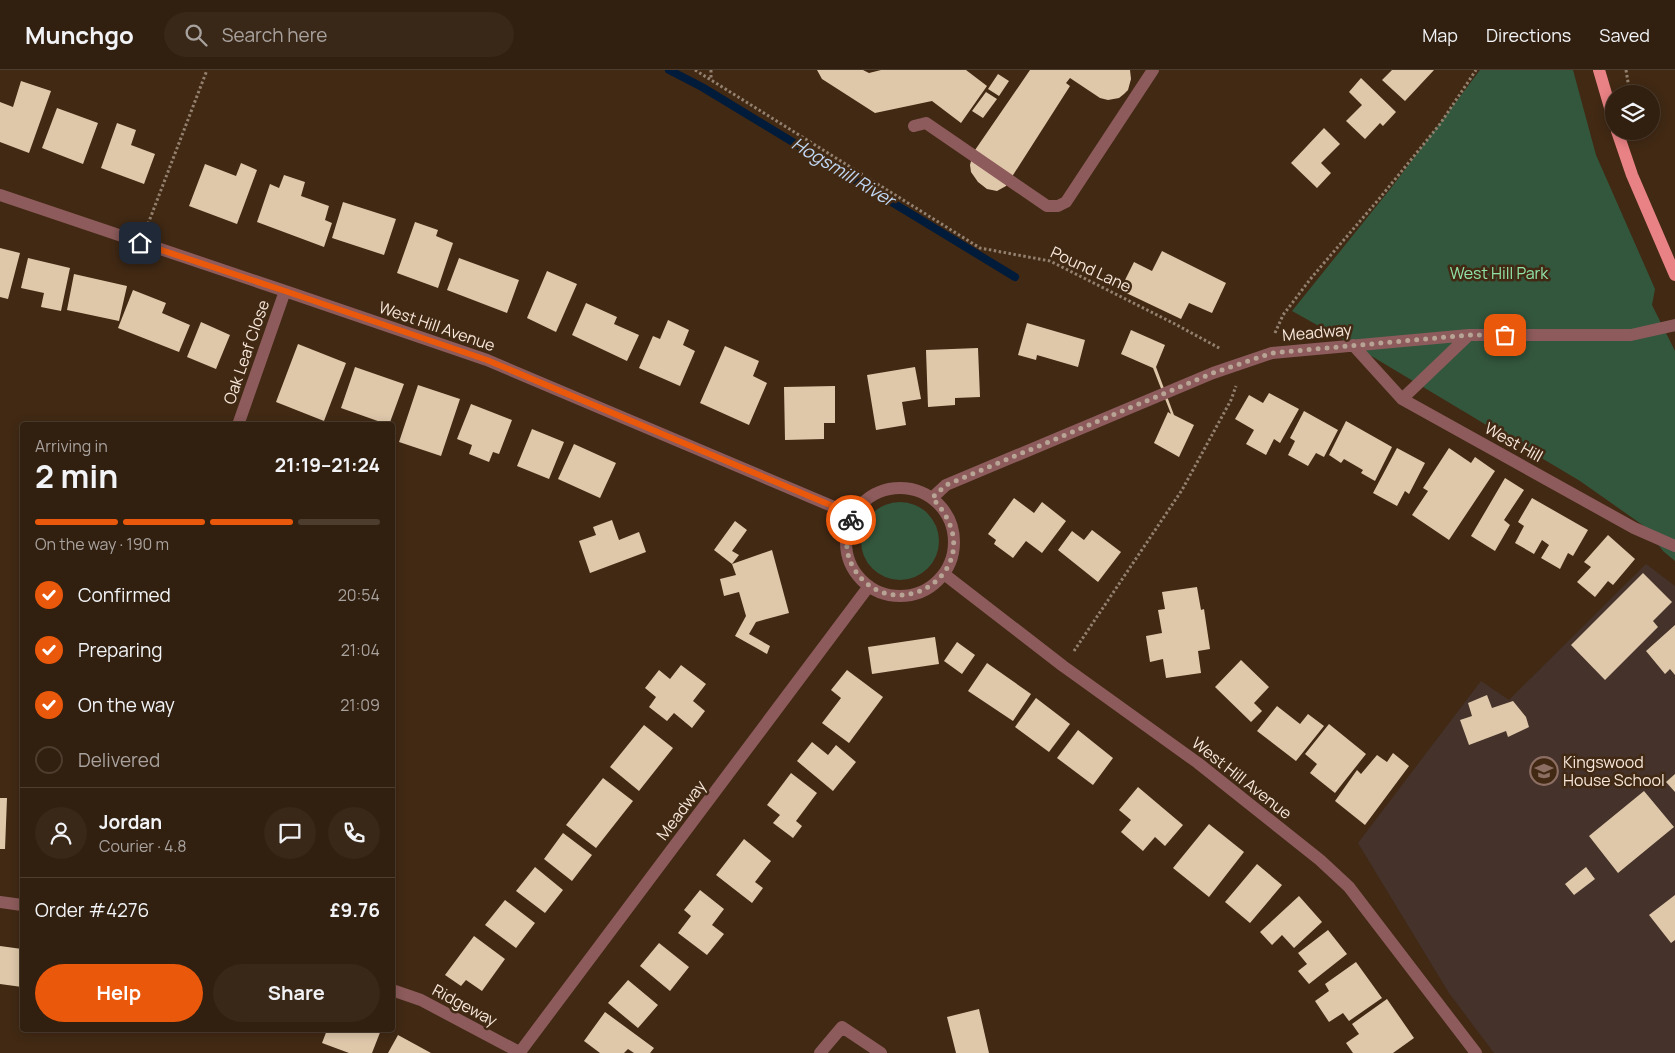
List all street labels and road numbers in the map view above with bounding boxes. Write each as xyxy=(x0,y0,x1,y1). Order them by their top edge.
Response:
street label: Pound Lane xyxy=(1047,241,1135,297)
street label: West Hill Avenue xyxy=(376,296,498,356)
street label: Oak Leaf Close xyxy=(218,297,274,407)
street label: Meadway xyxy=(1281,318,1353,346)
street label: West Hill xyxy=(1481,417,1547,467)
street label: West Hill Avenue xyxy=(1187,732,1297,824)
street label: Meadway xyxy=(651,775,711,844)
street label: Ridgeway xyxy=(429,979,502,1032)

